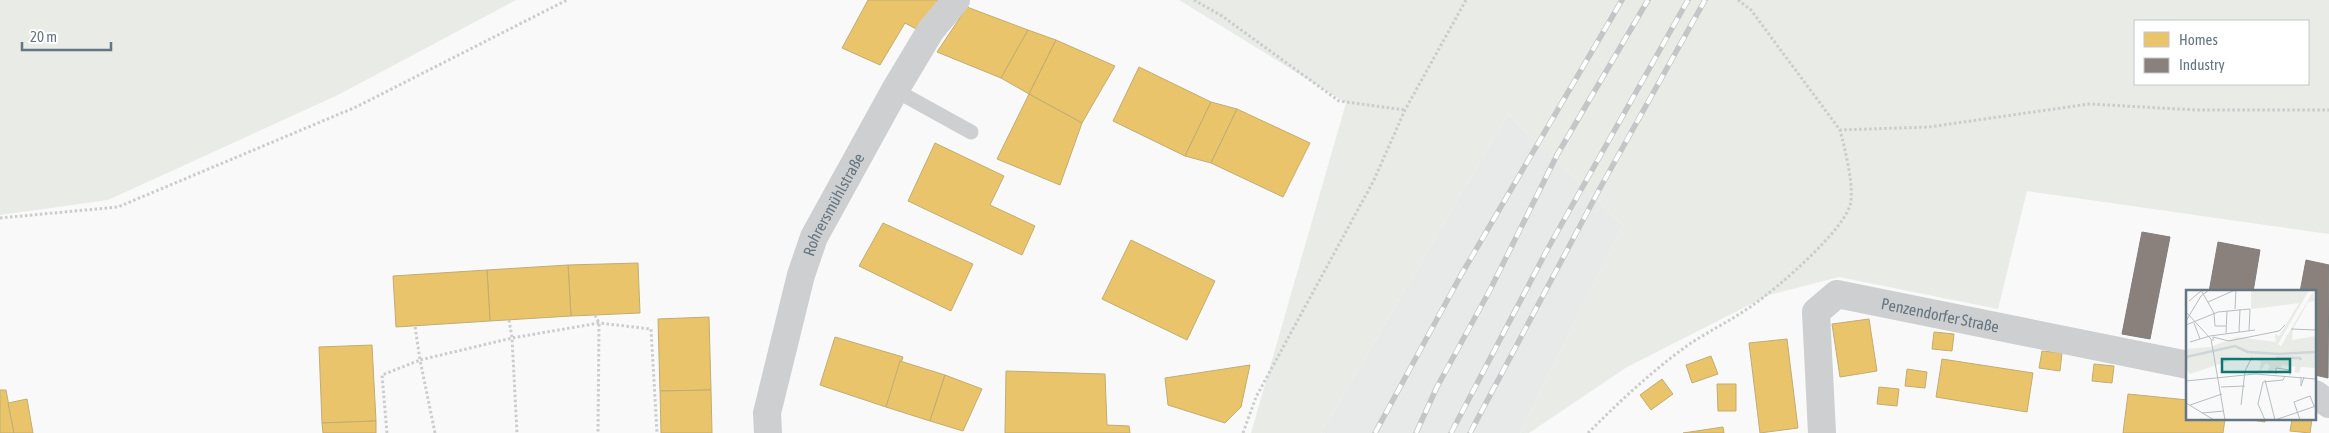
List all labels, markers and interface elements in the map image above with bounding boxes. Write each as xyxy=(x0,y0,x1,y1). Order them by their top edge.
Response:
scale bar xyxy=(22,20,111,52)
legend xyxy=(2134,20,2309,85)
text: 20 m xyxy=(30,28,57,45)
text: Homes xyxy=(2179,31,2218,48)
text: Industry xyxy=(2179,56,2225,73)
street label: Rohrersmühlstraße xyxy=(799,150,868,258)
inset map xyxy=(2186,290,2316,420)
street label: Penzendorfer Straße xyxy=(1880,294,2001,336)

